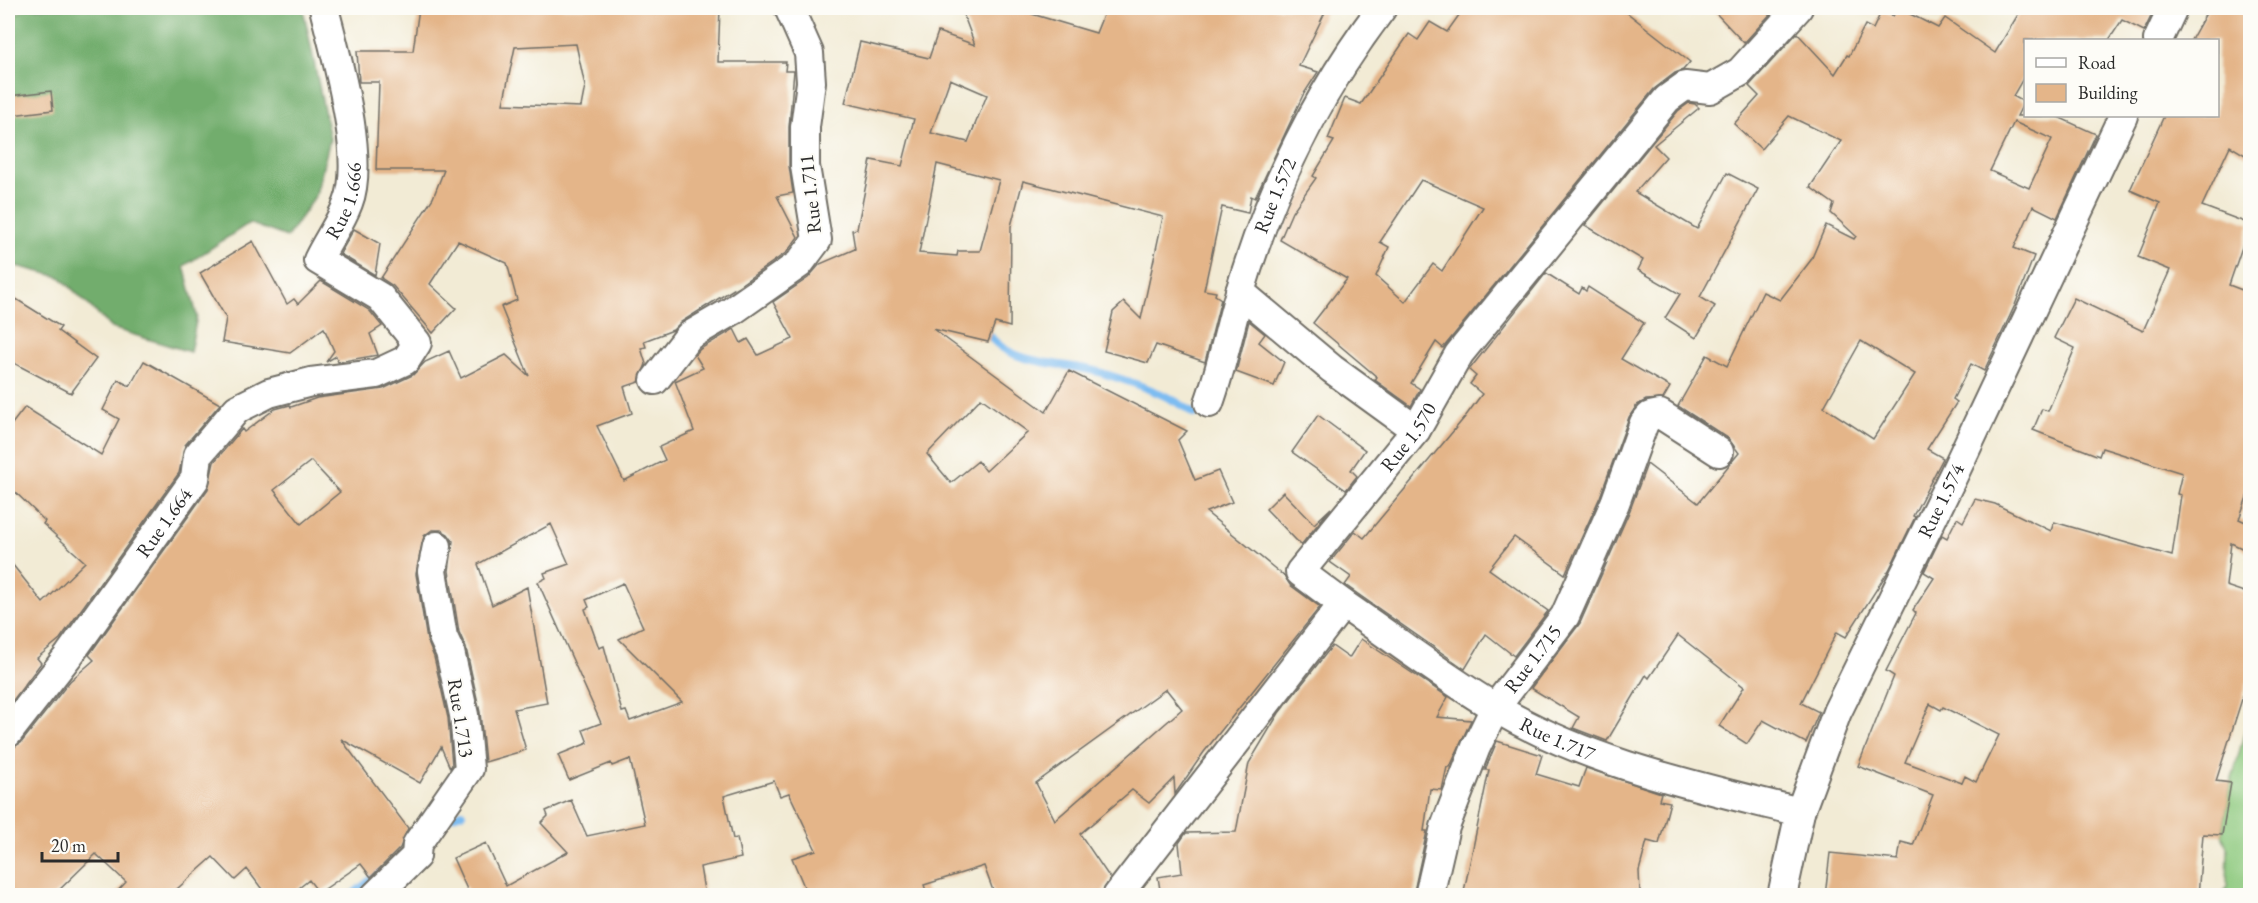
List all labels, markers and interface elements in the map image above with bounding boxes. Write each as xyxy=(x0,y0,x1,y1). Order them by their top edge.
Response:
legend xyxy=(2024,39,2219,117)
text: Road xyxy=(2078,51,2117,74)
text: Building xyxy=(2078,81,2138,104)
street label: Rue 1.711 xyxy=(793,153,827,235)
street label: Rue 1.572 xyxy=(1247,153,1302,237)
street label: Rue 1.666 xyxy=(319,162,367,244)
street label: Rue 1.570 xyxy=(1374,397,1442,477)
street label: Rue 1.574 xyxy=(1912,459,1970,542)
street label: Rue 1.664 xyxy=(130,482,198,562)
street label: Rue 1.715 xyxy=(1498,619,1567,698)
street label: Rue 1.713 xyxy=(442,677,480,759)
street label: Rue 1.717 xyxy=(1515,711,1599,767)
scale bar xyxy=(42,825,118,863)
text: 20 m xyxy=(51,834,86,857)

